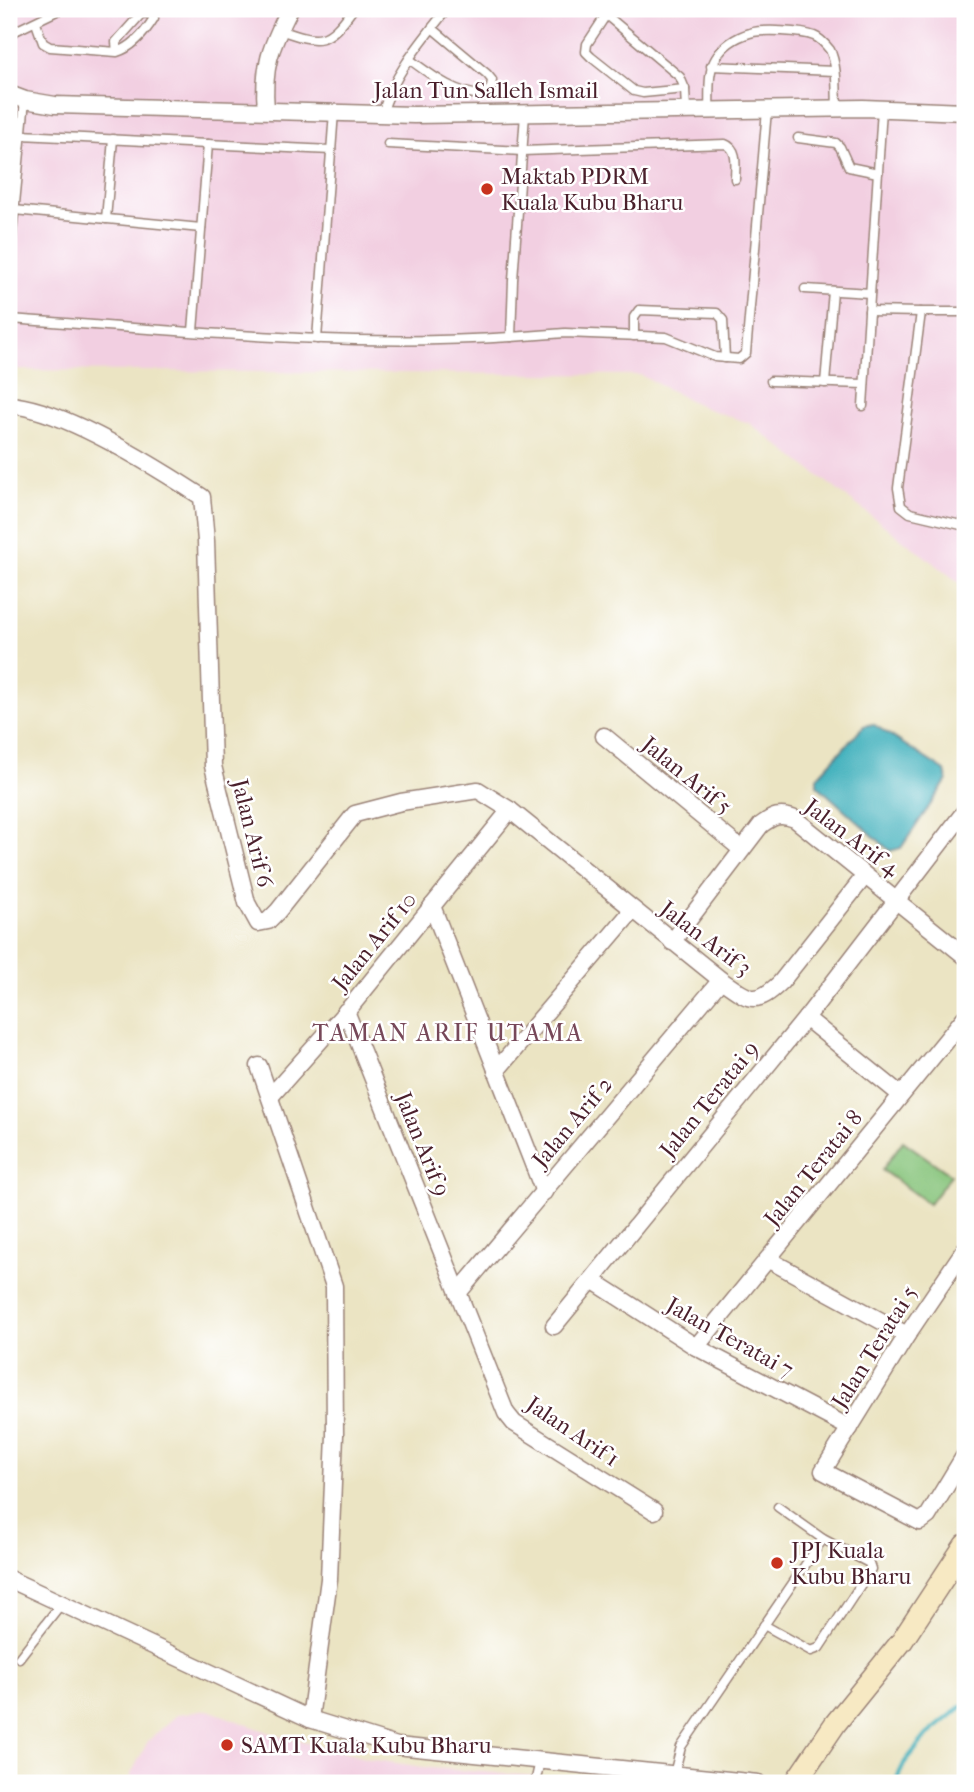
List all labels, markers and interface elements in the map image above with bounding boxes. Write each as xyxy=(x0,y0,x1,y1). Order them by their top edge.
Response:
street label: Jalan Tun Salleh Ismail xyxy=(372,77,599,104)
place label: Maktab PDRM Kuala Kubu Bharu xyxy=(501,163,683,216)
marker: Maktab PDRM Kuala Kubu Bharu xyxy=(479,181,495,197)
street label: Jalan Arif 5 xyxy=(635,730,737,820)
street label: Jalan Arif 6 xyxy=(226,774,279,891)
street label: Jalan Arif 4 xyxy=(797,792,906,883)
street label: Jalan Arif 10 xyxy=(325,887,422,998)
street label: Jalan Arif 3 xyxy=(653,894,757,982)
district label: TAMAN ARIF UTAMA xyxy=(312,1019,584,1047)
street label: Jalan Teratai 9 xyxy=(653,1036,765,1165)
street label: Jalan Arif 2 xyxy=(525,1071,618,1175)
street label: Jalan Arif 9 xyxy=(389,1086,456,1200)
street label: Jalan Teratai 8 xyxy=(757,1105,868,1233)
street label: Jalan Teratai 5 xyxy=(825,1281,923,1415)
street label: Jalan Teratai 7 xyxy=(660,1290,798,1383)
street label: Jalan Arif 1 xyxy=(519,1389,624,1472)
place label: JPJ Kuala Kubu Bharu xyxy=(789,1537,911,1590)
marker: JPJ Kuala Kubu Bharu xyxy=(769,1555,785,1571)
place label: SAMT Kuala Kubu Bharu xyxy=(241,1732,491,1759)
marker: SAMT Kuala Kubu Bharu xyxy=(219,1737,235,1753)

